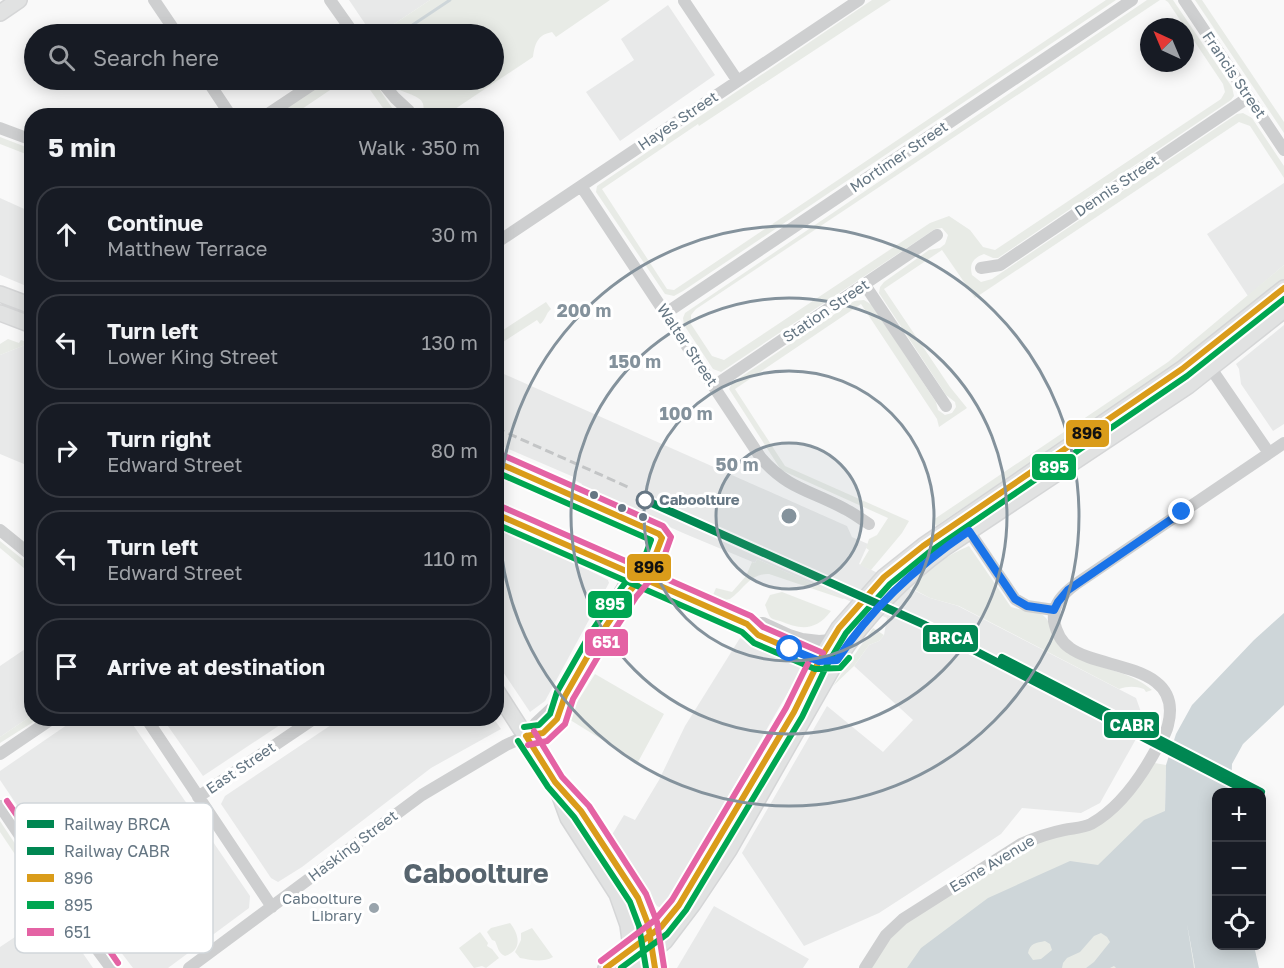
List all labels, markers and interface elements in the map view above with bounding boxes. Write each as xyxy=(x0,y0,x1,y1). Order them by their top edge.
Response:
north arrow xyxy=(1140,18,1194,72)
search box xyxy=(24,24,504,90)
street label: Francis Street xyxy=(1199,28,1270,121)
icon: search xyxy=(45,41,78,74)
text: Search here xyxy=(93,44,219,71)
street label: Hayes Street xyxy=(634,87,721,153)
street label: Mortimer Street xyxy=(846,117,951,196)
text: 5 min xyxy=(48,132,116,163)
text: Walk · 350 m xyxy=(358,135,480,159)
street label: Dennis Street xyxy=(1071,150,1162,220)
text: Continue xyxy=(107,209,203,236)
icon: ahead xyxy=(50,218,83,251)
text: 30 m xyxy=(431,222,478,246)
text: Matthew Terrace xyxy=(107,236,267,260)
street label: Station Street xyxy=(779,275,872,346)
text: 200 m xyxy=(557,299,611,321)
street label: Walter Street xyxy=(654,300,722,389)
text: Turn left xyxy=(107,317,198,344)
icon: left xyxy=(50,326,83,359)
text: 130 m xyxy=(422,330,478,354)
text: Lower King Street xyxy=(107,344,278,368)
text: 150 m xyxy=(609,350,661,372)
text: 100 m xyxy=(660,402,712,424)
line badge: 896 xyxy=(1065,419,1110,448)
text: 896 xyxy=(1072,423,1102,443)
text: Turn right xyxy=(107,425,211,452)
icon: right xyxy=(50,434,83,467)
text: 80 m xyxy=(431,438,478,462)
text: Edward Street xyxy=(107,452,243,476)
text: 50 m xyxy=(716,453,758,475)
line badge: 895 xyxy=(1031,453,1077,481)
text: 895 xyxy=(1039,457,1069,477)
unlabelled marker xyxy=(588,489,600,501)
place label: Caboolture xyxy=(659,490,740,508)
marker: Caboolture xyxy=(636,491,654,509)
route end xyxy=(1168,498,1194,524)
unlabelled marker xyxy=(616,502,628,514)
centre of rings xyxy=(779,506,799,526)
unlabelled marker xyxy=(637,511,649,523)
text: Turn left xyxy=(107,533,198,560)
icon: left xyxy=(50,542,83,575)
text: 110 m xyxy=(424,546,478,570)
line badge: 896 xyxy=(626,553,672,582)
text: 896 xyxy=(634,557,664,577)
text: Edward Street xyxy=(107,560,243,584)
line badge: 895 xyxy=(587,590,633,619)
text: 895 xyxy=(595,594,625,614)
line badge: BRCA xyxy=(922,624,979,653)
line badge: 651 xyxy=(584,628,629,657)
text: BRCA xyxy=(929,628,974,648)
text: 651 xyxy=(592,632,620,652)
route start xyxy=(776,635,802,661)
icon: arrive xyxy=(50,650,83,683)
text: Arrive at destination xyxy=(107,653,325,680)
line badge: CABR xyxy=(1103,711,1160,739)
text: CABR xyxy=(1110,715,1154,735)
street label: East Street xyxy=(202,737,278,797)
map controls xyxy=(1212,788,1266,950)
button: + xyxy=(1212,788,1266,842)
legend xyxy=(15,803,213,953)
street label: Hasking Street xyxy=(304,806,401,885)
text: Railway BRCA xyxy=(64,814,170,834)
street label: Esme Avenue xyxy=(946,831,1037,896)
text: Railway CABR xyxy=(64,841,170,861)
button: − xyxy=(1212,842,1266,896)
district label: Caboolture xyxy=(403,857,549,889)
text: 896 xyxy=(64,868,93,888)
place label: Caboolture Library xyxy=(282,889,363,924)
text: 895 xyxy=(64,895,93,915)
button: locate xyxy=(1212,896,1266,950)
marker: Caboolture Library xyxy=(367,901,381,915)
text: 651 xyxy=(64,922,91,942)

